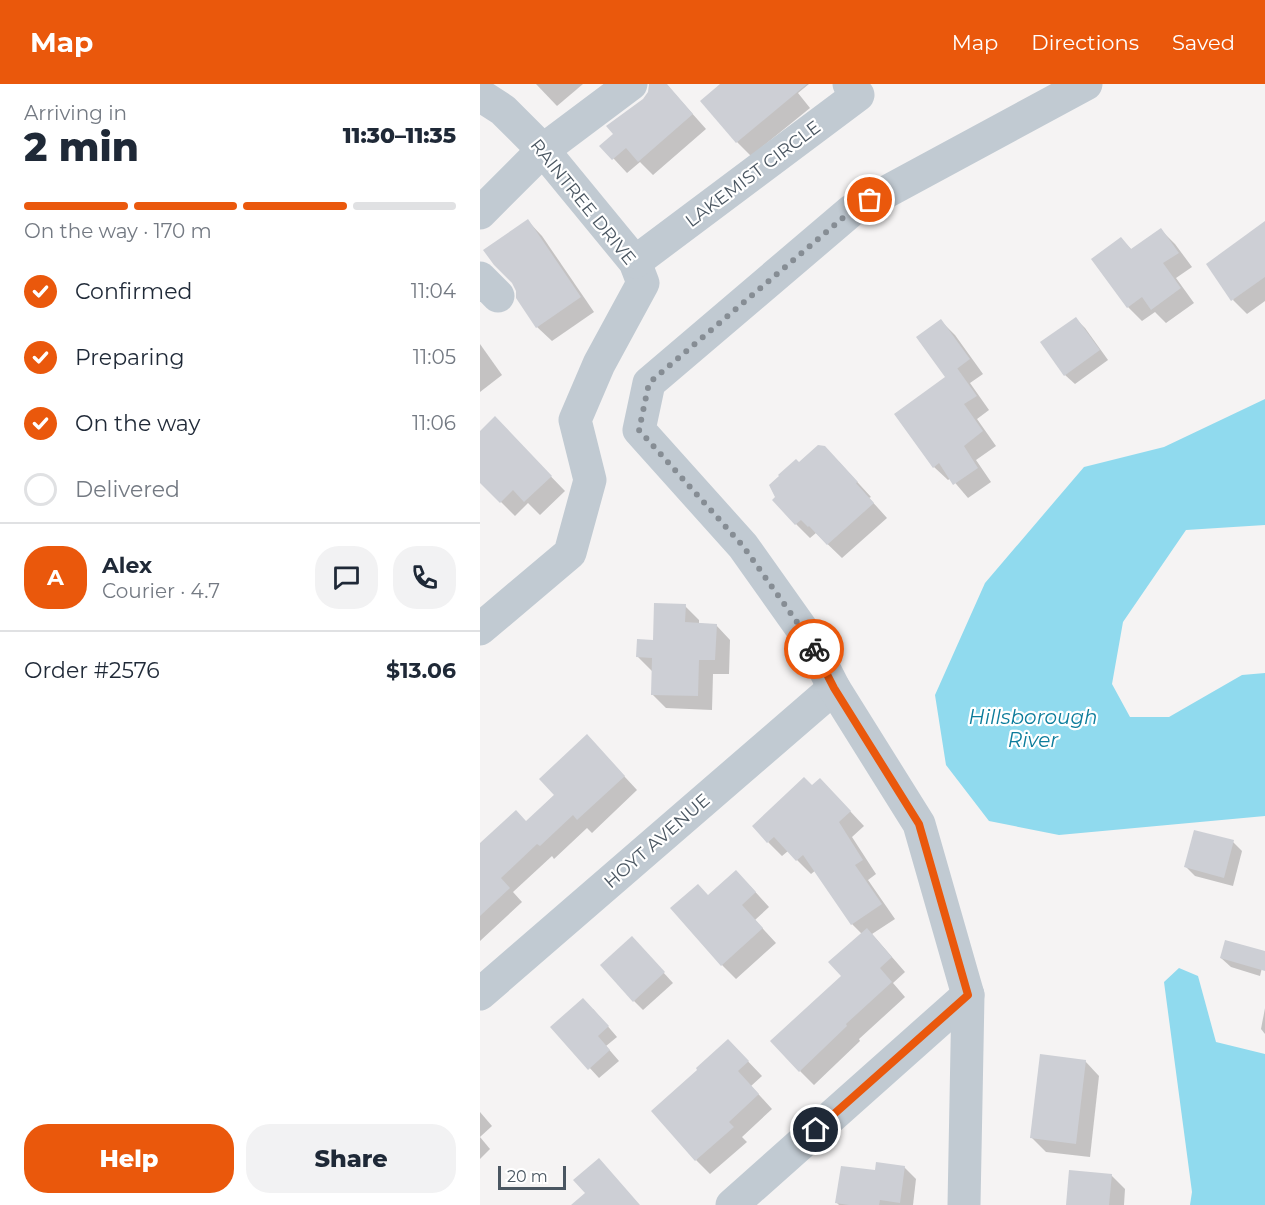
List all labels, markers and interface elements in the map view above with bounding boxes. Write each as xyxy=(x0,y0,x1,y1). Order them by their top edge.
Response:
text: Map xyxy=(30,25,93,59)
text: Map xyxy=(952,30,998,55)
text: Directions xyxy=(1031,30,1139,55)
text: Saved xyxy=(1172,30,1235,55)
text: Arriving in xyxy=(24,101,127,125)
street label: LAKEMIST CIRCLE xyxy=(681,116,825,232)
text: 11:30–11:35 xyxy=(343,122,456,149)
text: 2 min xyxy=(24,123,139,171)
street label: RAINTREE DRIVE xyxy=(526,135,640,269)
pin xyxy=(844,174,895,225)
icon: bag xyxy=(853,183,886,216)
text: On the way · 170 m xyxy=(24,219,212,243)
icon: check xyxy=(24,275,57,308)
text: Confirmed xyxy=(75,278,192,305)
text: 11:04 xyxy=(411,279,456,303)
icon: check xyxy=(24,341,57,374)
text: Preparing xyxy=(75,344,184,371)
text: 11:05 xyxy=(413,345,456,369)
icon: check xyxy=(24,407,57,440)
text: On the way xyxy=(75,410,200,437)
text: 11:06 xyxy=(412,411,456,435)
text: Delivered xyxy=(75,476,180,503)
button: chat xyxy=(315,546,378,609)
button: phone xyxy=(393,546,456,609)
text: Alex xyxy=(102,552,152,579)
text: A xyxy=(47,564,64,591)
text: Courier · 4.7 xyxy=(102,579,220,603)
courier xyxy=(784,619,844,679)
icon: bike xyxy=(798,633,831,666)
text: Order #2576 xyxy=(24,657,160,684)
text: $13.06 xyxy=(386,657,456,684)
water label: Hillsborough River xyxy=(968,705,1098,752)
street label: HOYT AVENUE xyxy=(600,789,714,893)
pin xyxy=(790,1104,841,1155)
icon: home xyxy=(799,1113,832,1146)
button: Help xyxy=(24,1124,234,1193)
button: Share xyxy=(246,1124,456,1193)
scale bar xyxy=(498,1163,566,1190)
text: 20 m xyxy=(507,1167,548,1186)

